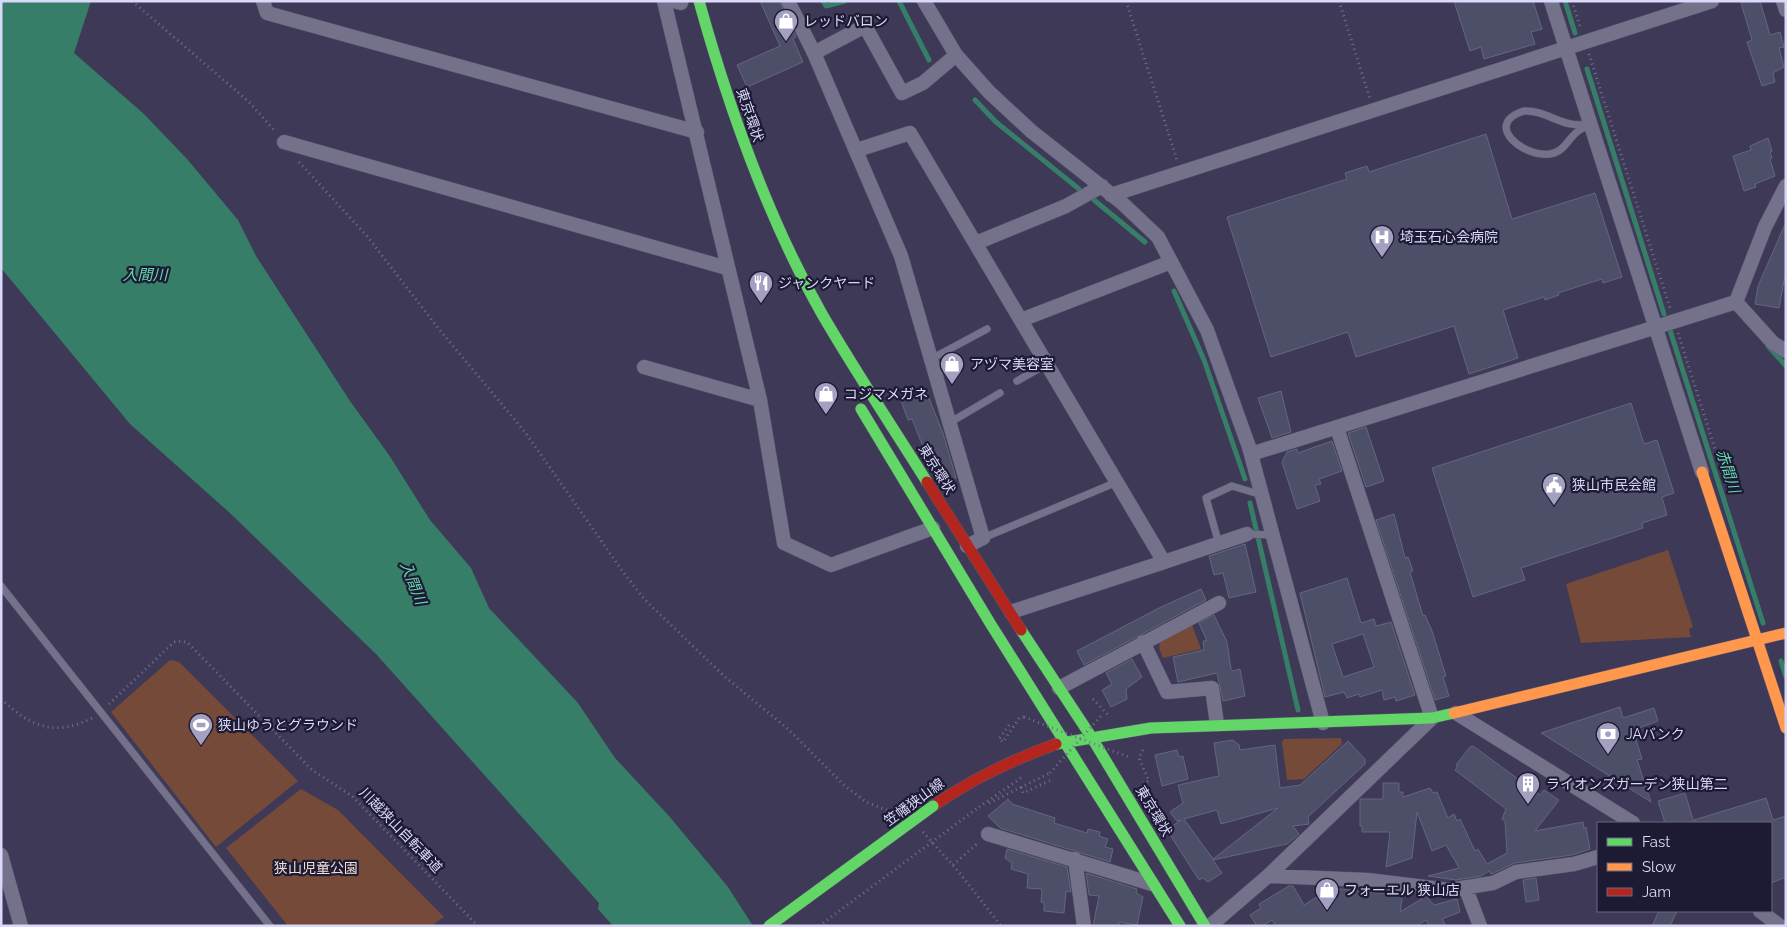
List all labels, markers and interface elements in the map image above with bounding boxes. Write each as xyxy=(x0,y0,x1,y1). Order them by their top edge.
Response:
shop icon: レッドバロン xyxy=(773,8,799,42)
place label: レッドバロン xyxy=(804,13,888,29)
street label: 東京環状 xyxy=(733,86,767,144)
hospital icon: 埼玉石心会病院 xyxy=(1369,224,1395,258)
place label: 埼玉石心会病院 xyxy=(1400,229,1498,245)
water label: 入間川 xyxy=(122,266,169,284)
restaurant icon: ジャンクヤード xyxy=(748,270,774,304)
place label: ジャンクヤード xyxy=(778,275,875,291)
shop icon: アヅマ美容室 xyxy=(939,351,965,385)
place label: アヅマ美容室 xyxy=(970,356,1054,372)
shop icon: コジマメガネ xyxy=(813,381,839,415)
place label: コジマメガネ xyxy=(844,386,928,402)
street label: 東京環状 xyxy=(915,441,959,497)
water label: 赤間川 xyxy=(1712,447,1744,497)
public building icon: 狭山市民会館 xyxy=(1541,472,1567,506)
place label: 狭山市民会館 xyxy=(1572,477,1656,493)
water label: 入間川 xyxy=(396,559,431,609)
sports icon: 狭山ゆうとグラウンド xyxy=(188,712,214,746)
place label: 狭山ゆうとグラウンド xyxy=(218,717,358,733)
bank icon: JAバンク xyxy=(1595,721,1621,755)
place label: JAバンク xyxy=(1626,726,1685,742)
building icon: ライオンズガーデン狭山第二 xyxy=(1515,771,1541,805)
street label: 笠幡狭山線 xyxy=(881,775,947,829)
place label: ライオンズガーデン狭山第二 xyxy=(1546,776,1728,792)
street label: 東京環状 xyxy=(1133,783,1175,839)
street label: 川越狭山自転車道 xyxy=(356,784,446,876)
legend xyxy=(1597,822,1772,912)
text: Fast xyxy=(1642,833,1670,851)
text: Slow xyxy=(1642,858,1676,876)
park label: 狭山児童公園 xyxy=(274,860,358,876)
shop icon: フォーエル 狭山店 xyxy=(1314,877,1340,911)
place label: フォーエル 狭山店 xyxy=(1344,882,1460,898)
text: Jam xyxy=(1642,883,1671,901)

